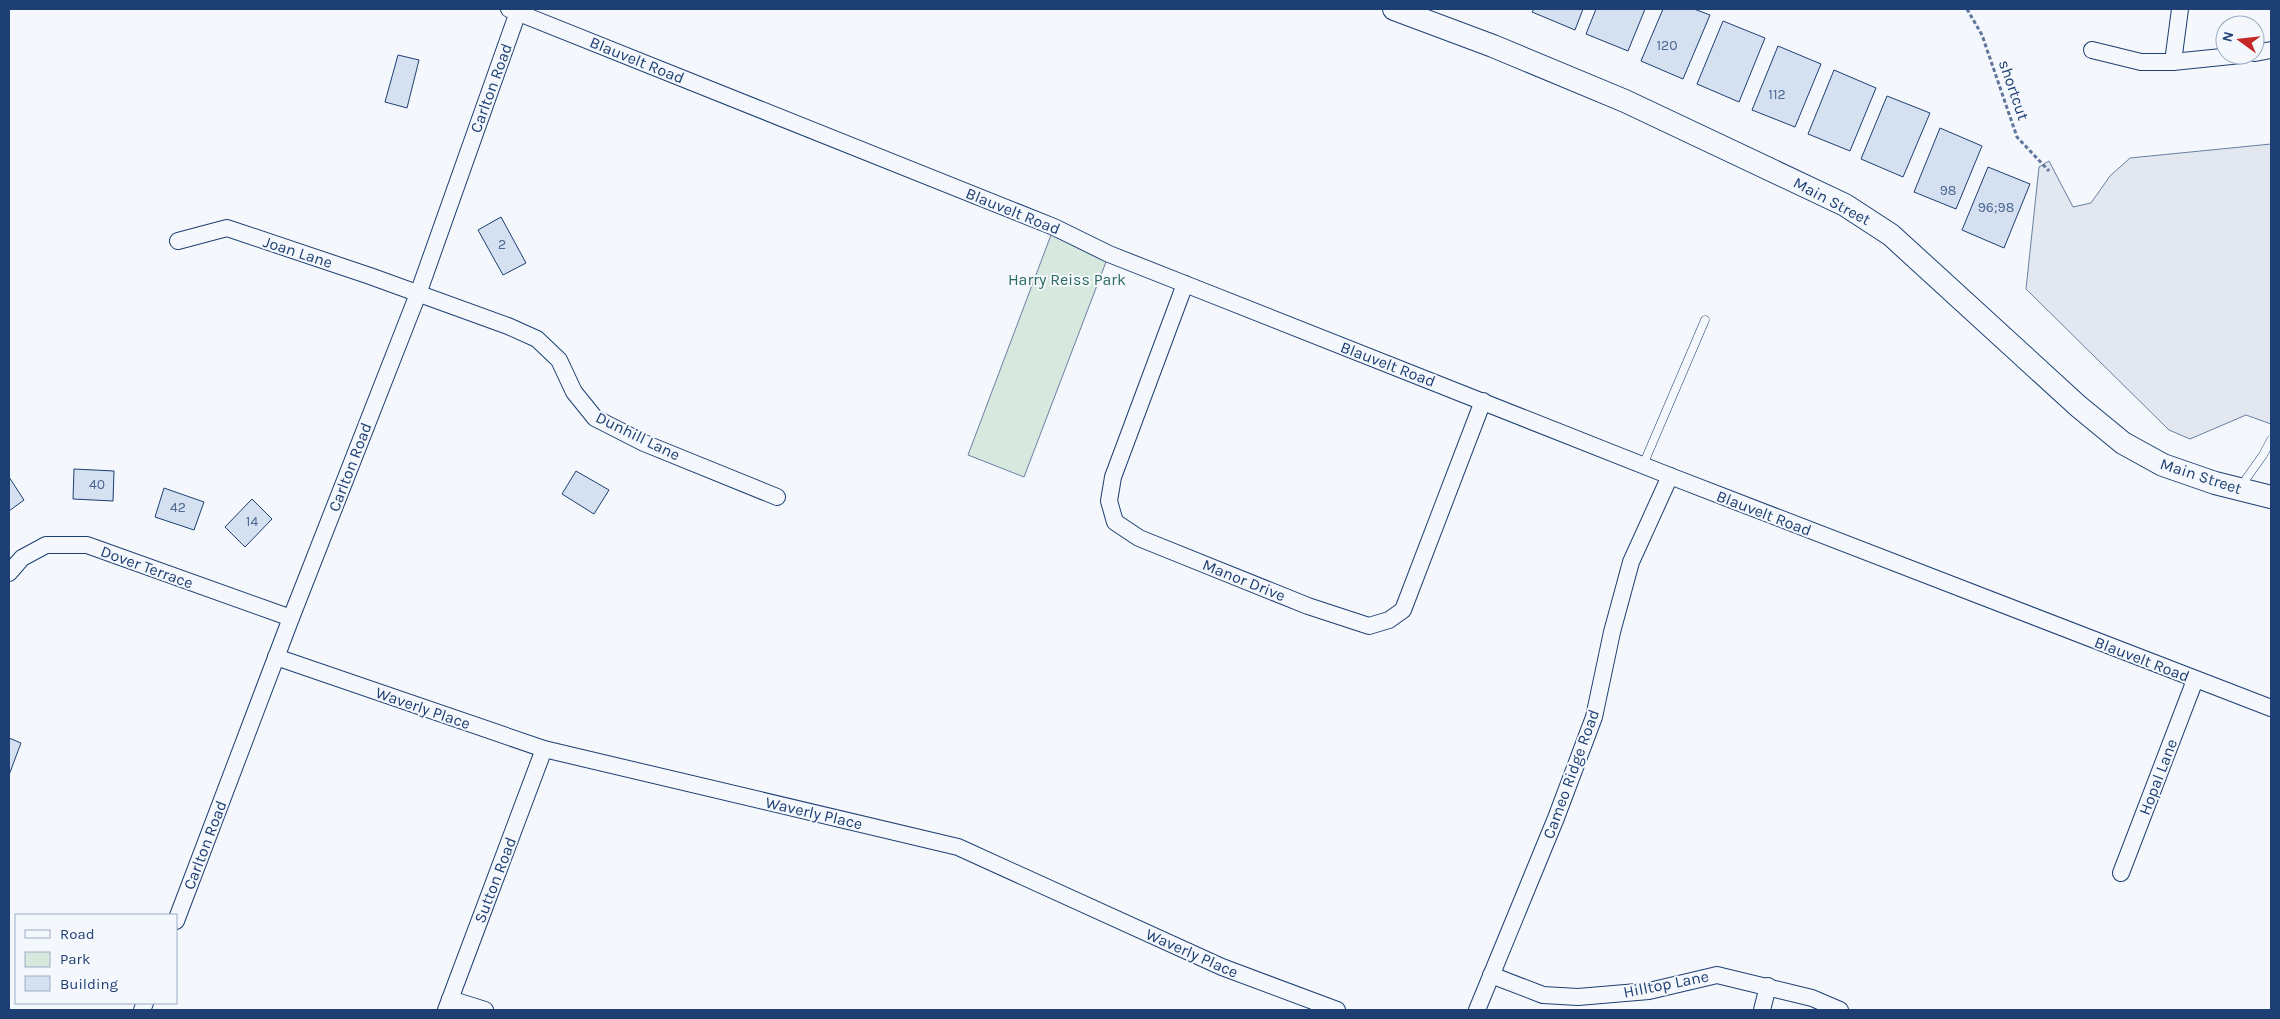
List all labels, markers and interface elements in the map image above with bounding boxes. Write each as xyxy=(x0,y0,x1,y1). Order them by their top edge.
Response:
north arrow xyxy=(2215,15,2265,65)
text: N xyxy=(2218,30,2237,44)
street label: Blauvelt Road xyxy=(587,32,687,88)
house number: 120 xyxy=(1656,37,1678,54)
street label: Carlton Road xyxy=(466,41,516,135)
street label: shortcut xyxy=(1995,57,2033,123)
house number: 112 xyxy=(1768,86,1786,103)
street label: Main Street xyxy=(1790,173,1874,229)
house number: 98 xyxy=(1940,182,1956,199)
street label: Blauvelt Road xyxy=(963,183,1063,239)
house number: 96;98 xyxy=(1978,199,2014,216)
street label: Joan Lane xyxy=(261,232,335,272)
house number: 2 xyxy=(498,236,506,253)
park label: Harry Reiss Park xyxy=(1008,270,1126,289)
street label: Blauvelt Road xyxy=(1338,337,1438,391)
street label: Dunhill Lane xyxy=(593,407,683,465)
street label: Carlton Road xyxy=(324,420,376,514)
street label: Main Street xyxy=(2158,454,2244,498)
house number: 40 xyxy=(89,476,105,493)
street label: Blauvelt Road xyxy=(1714,486,1814,540)
house number: 42 xyxy=(170,499,186,516)
house number: 14 xyxy=(246,513,258,530)
street label: Dover Terrace xyxy=(98,541,196,593)
street label: Manor Drive xyxy=(1200,555,1288,605)
street label: Blauvelt Road xyxy=(2092,632,2192,686)
street label: Waverly Place xyxy=(373,683,473,733)
street label: Cameo Ridge Road xyxy=(1539,707,1603,841)
street label: Hopal Lane xyxy=(2135,736,2181,818)
street label: Waverly Place xyxy=(764,793,864,833)
street label: Carlton Road xyxy=(179,798,231,892)
street label: Sutton Road xyxy=(470,834,520,926)
legend xyxy=(15,914,178,1004)
street label: Waverly Place xyxy=(1143,924,1241,982)
text: Road xyxy=(60,925,95,943)
text: Park xyxy=(60,950,90,968)
street label: Hilltop Lane xyxy=(1622,966,1710,1002)
text: Building xyxy=(60,975,118,993)

